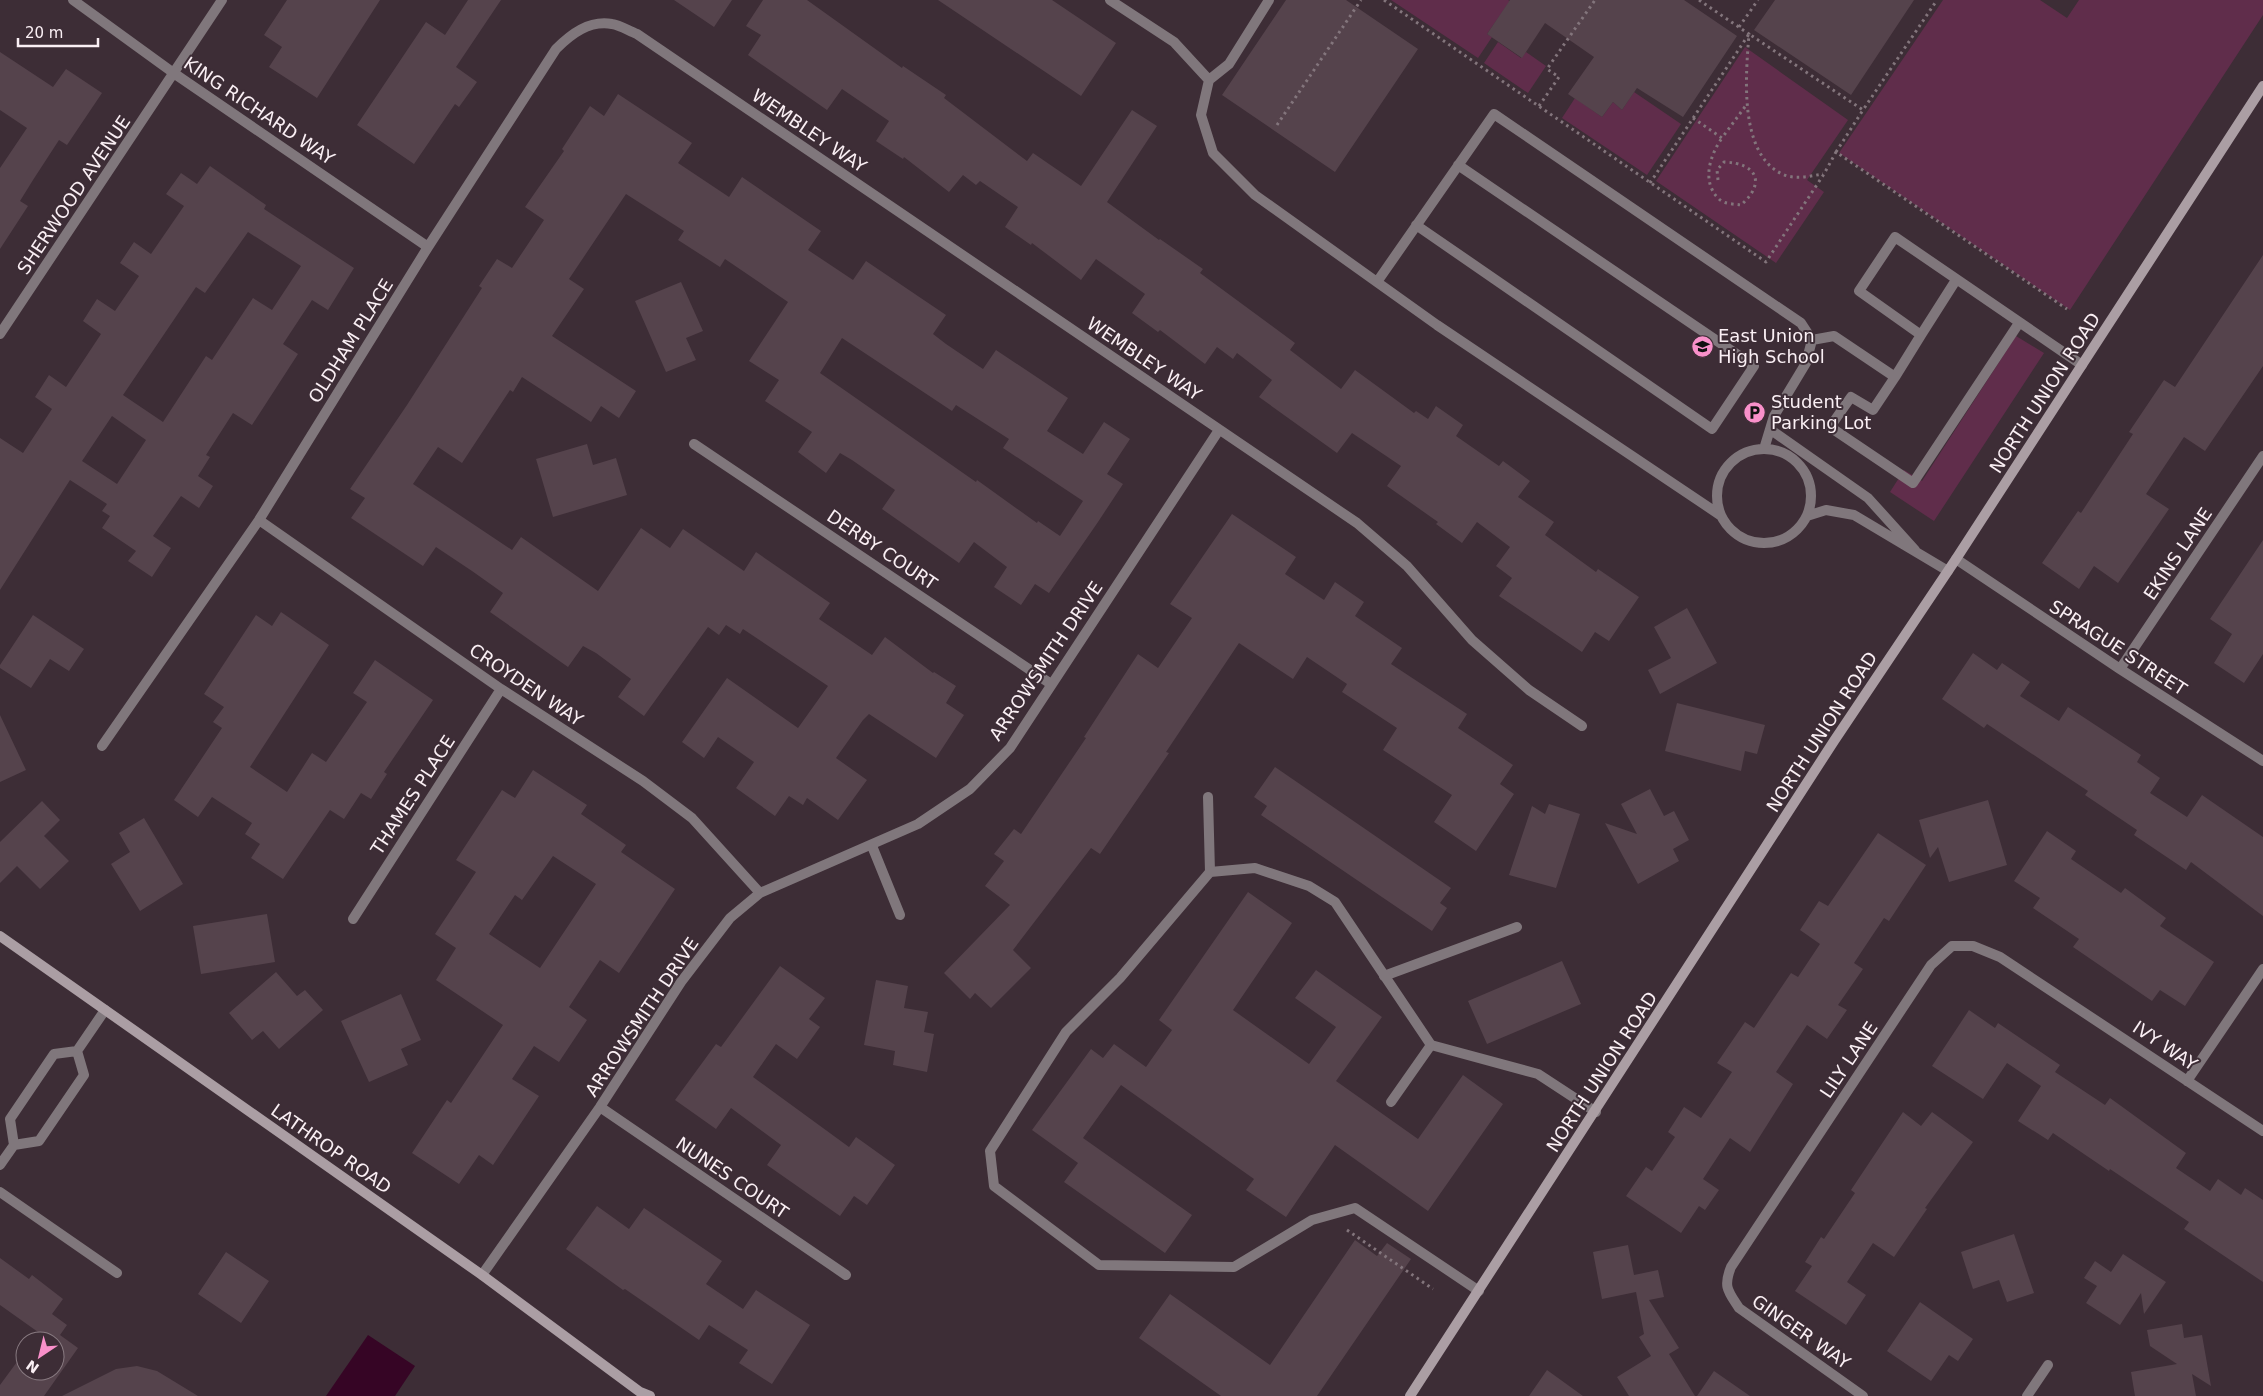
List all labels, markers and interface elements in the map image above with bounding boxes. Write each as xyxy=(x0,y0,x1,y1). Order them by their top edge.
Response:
scale bar xyxy=(18,15,98,47)
text: 20 m xyxy=(25,24,63,42)
street label: KING RICHARD WAY xyxy=(180,52,339,169)
street label: WEMBLEY WAY xyxy=(748,84,871,177)
street label: SHERWOOD AVENUE xyxy=(13,111,134,278)
street label: OLDHAM PLACE xyxy=(304,275,397,407)
street label: NORTH UNION ROAD xyxy=(1985,309,2104,477)
street label: WEMBLEY WAY xyxy=(1083,312,1206,405)
place label: East Union High School xyxy=(1718,325,1825,367)
school or university icon: East Union High School xyxy=(1690,334,1714,358)
place label: Student Parking Lot xyxy=(1771,391,1871,433)
parking icon: Student Parking Lot xyxy=(1743,400,1767,424)
street label: EKINS LANE xyxy=(2139,504,2216,604)
street label: DERBY COURT xyxy=(823,505,942,595)
street label: ARROWSMITH DRIVE xyxy=(985,577,1107,744)
street label: SPRAGUE STREET xyxy=(2046,595,2191,700)
street label: CROYDEN WAY xyxy=(466,639,588,731)
street label: NORTH UNION ROAD xyxy=(1762,648,1881,816)
street label: THAMES PLACE xyxy=(366,731,459,859)
street label: ARROWSMITH DRIVE xyxy=(581,933,703,1100)
street label: NORTH UNION ROAD xyxy=(1542,988,1661,1156)
street label: IVY WAY xyxy=(2129,1016,2202,1075)
street label: LILY LANE xyxy=(1815,1018,1882,1102)
street label: LATHROP ROAD xyxy=(267,1099,395,1198)
street label: NUNES COURT xyxy=(672,1132,793,1223)
street label: GINGER WAY xyxy=(1748,1290,1855,1374)
north arrow xyxy=(15,1331,65,1381)
text: N xyxy=(23,1357,42,1377)

